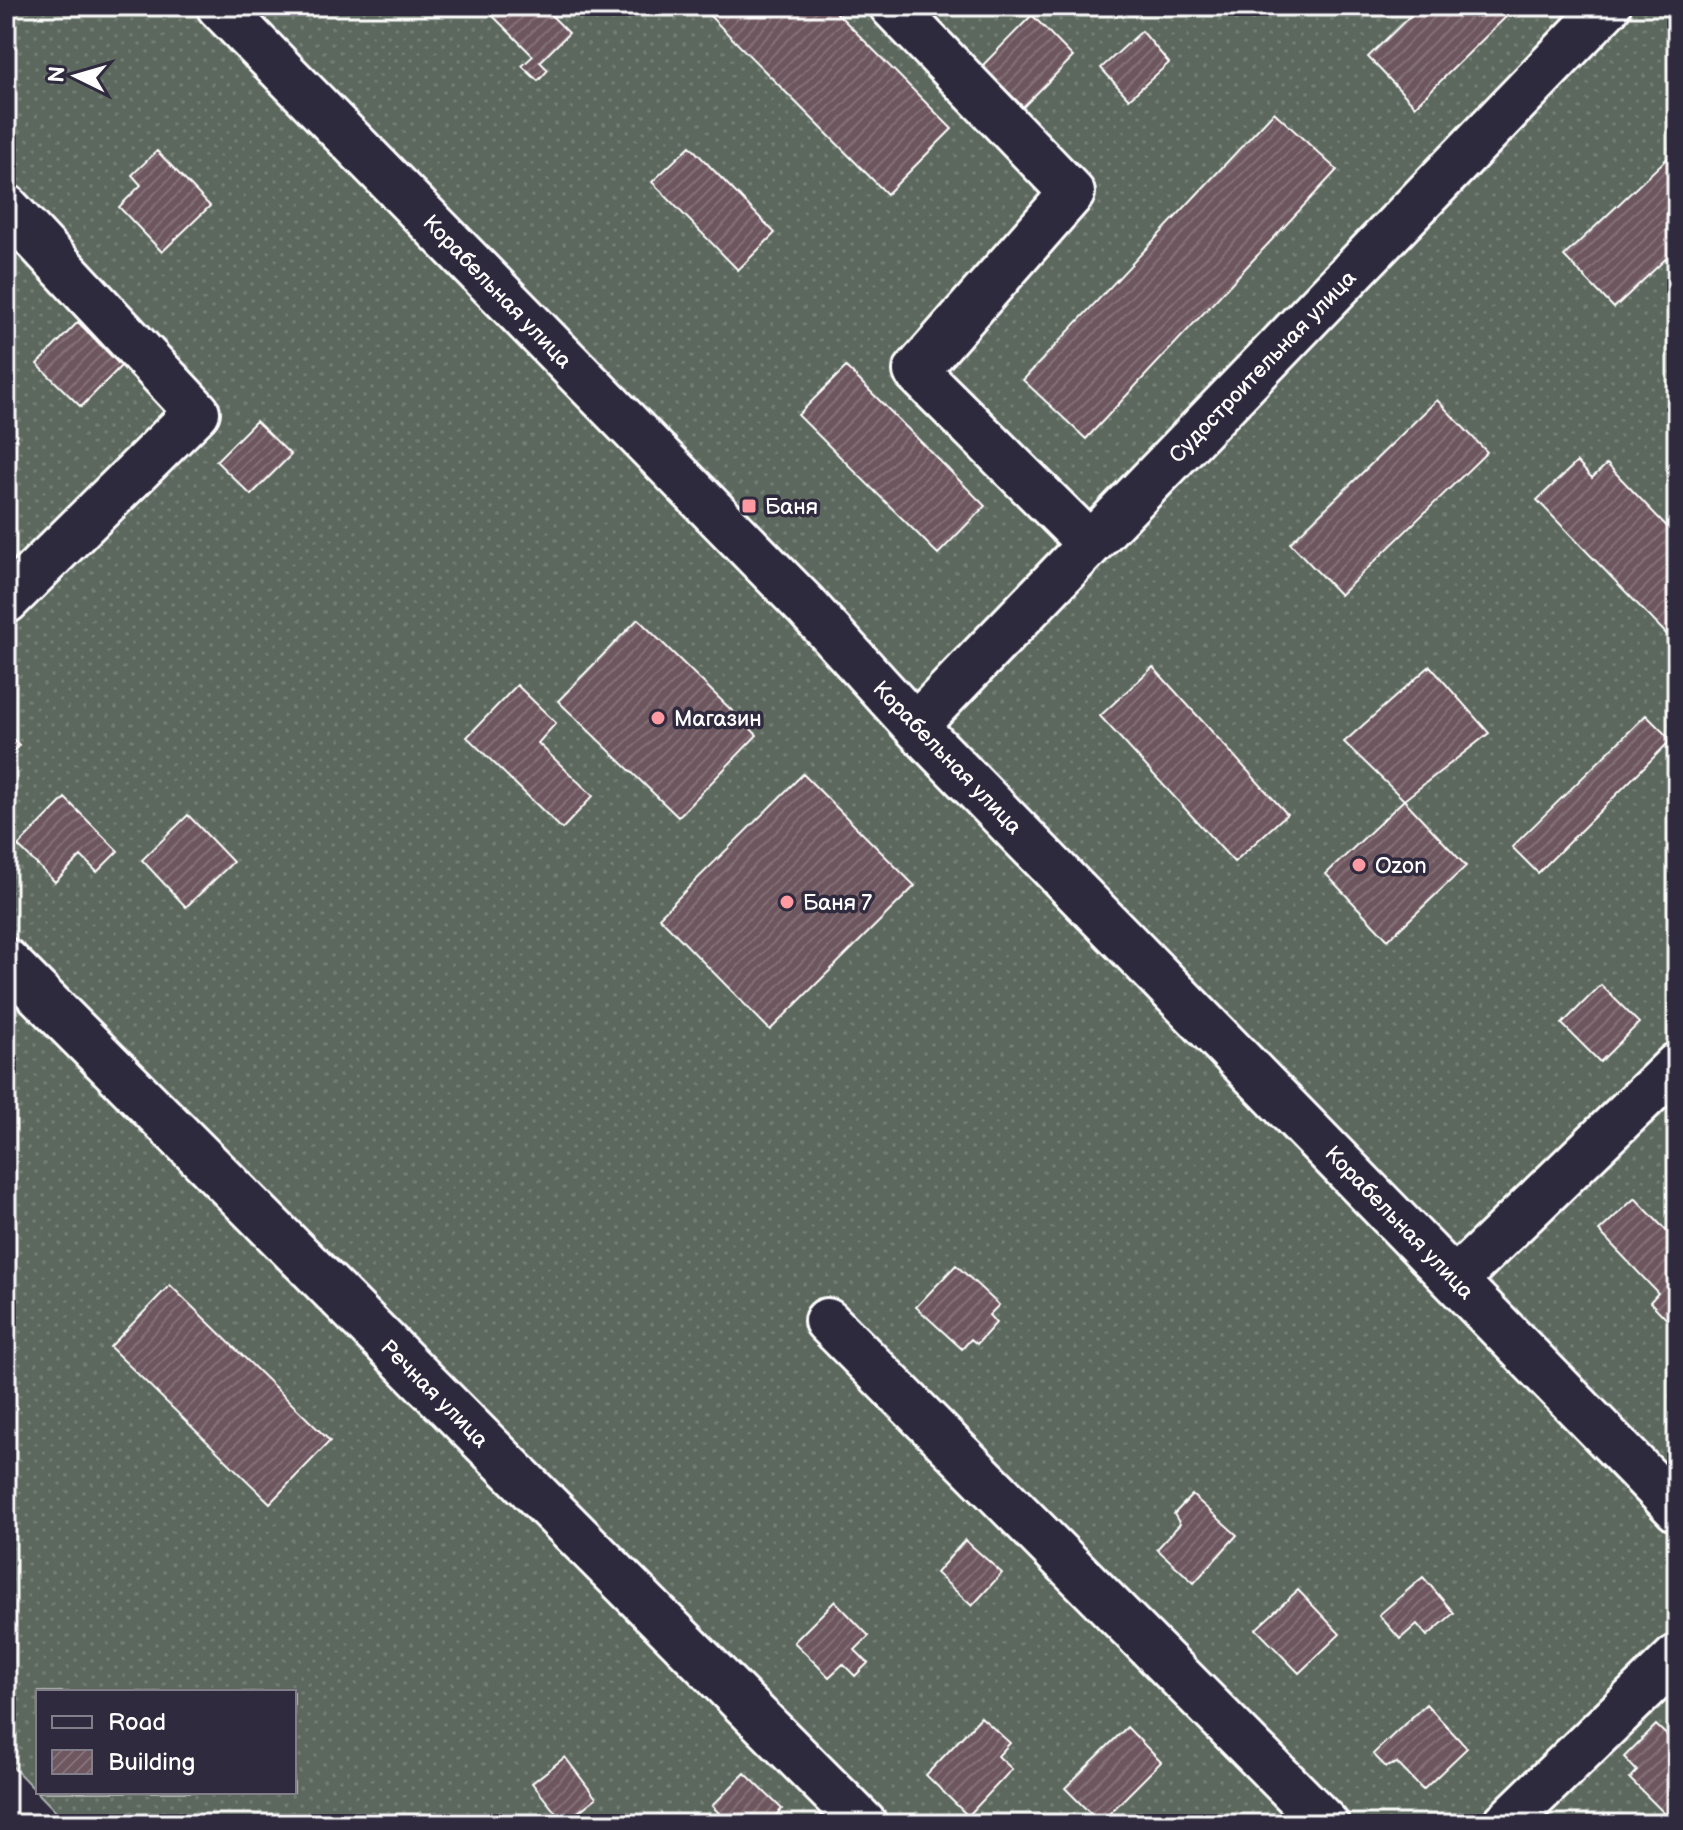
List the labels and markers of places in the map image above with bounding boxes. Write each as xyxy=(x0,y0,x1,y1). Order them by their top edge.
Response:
place label: Баня xyxy=(765,494,818,521)
marker: Баня xyxy=(740,497,758,515)
place label: Магазин xyxy=(674,706,762,733)
marker: Магазин xyxy=(649,709,667,727)
place label: Ozon xyxy=(1375,853,1427,880)
marker: Ozon xyxy=(1350,856,1368,874)
place label: Баня 7 xyxy=(803,890,872,917)
marker: Баня 7 xyxy=(778,893,796,911)

